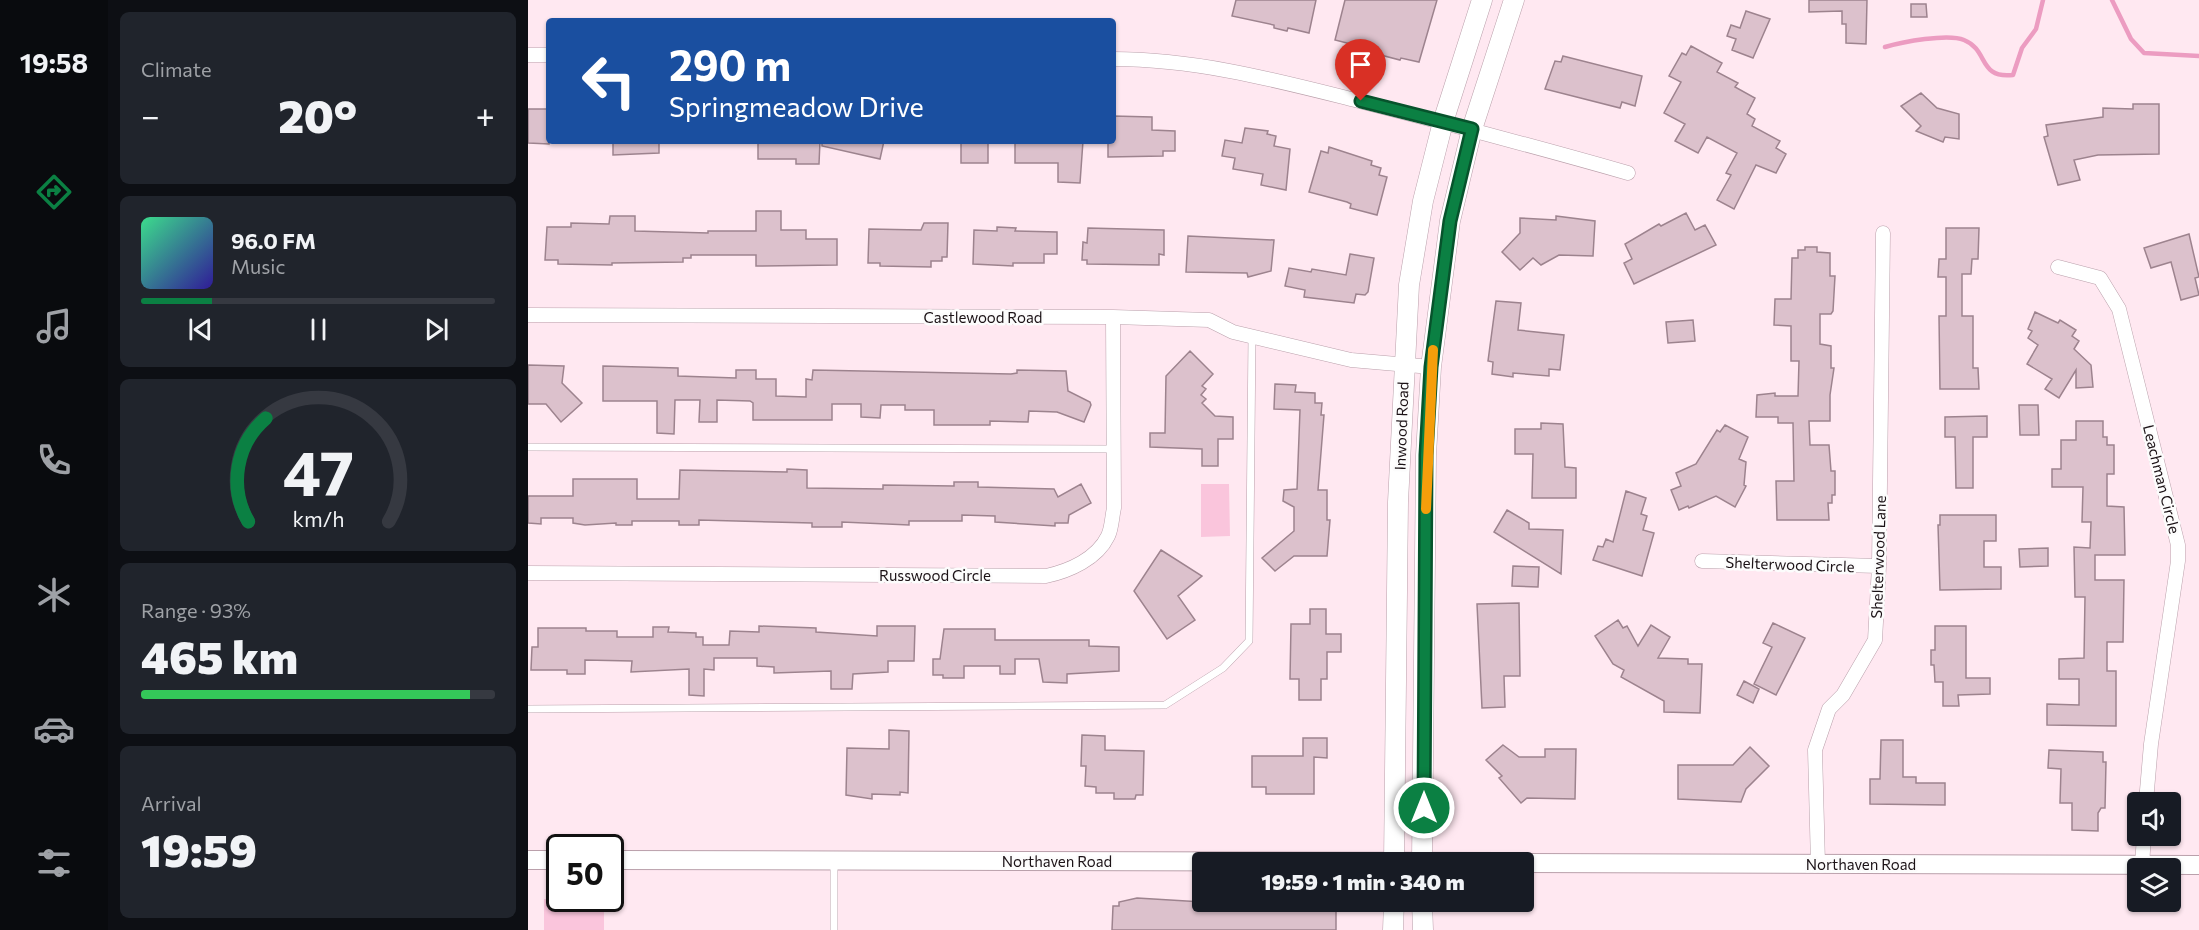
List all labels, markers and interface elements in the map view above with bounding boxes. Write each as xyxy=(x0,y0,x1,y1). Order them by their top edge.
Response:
text: 290 m xyxy=(669,38,791,90)
pin xyxy=(1335,39,1386,101)
icon: left xyxy=(570,42,648,120)
text: 19:58 xyxy=(20,46,88,79)
icon: arrive xyxy=(1344,48,1377,81)
text: Climate xyxy=(141,57,211,81)
text: 20° xyxy=(278,87,357,142)
text: Springmeadow Drive xyxy=(669,90,924,123)
text: − xyxy=(141,94,160,135)
text: + xyxy=(476,94,495,135)
icon: directions xyxy=(33,171,75,213)
text: 96.0 FM xyxy=(231,227,316,254)
text: Music xyxy=(231,254,285,278)
icon: music xyxy=(33,305,75,347)
street label: Castlewood Road xyxy=(924,308,1042,326)
icon: previous xyxy=(184,313,217,346)
icon: pause xyxy=(302,313,335,346)
icon: next xyxy=(420,313,453,346)
street label: Inwood Road xyxy=(1390,381,1412,471)
street label: Leachman Circle xyxy=(2140,423,2184,535)
text: 47 xyxy=(282,433,354,509)
icon: phone xyxy=(33,439,75,481)
street label: Shelterwood Lane xyxy=(1867,495,1889,619)
text: km/h xyxy=(292,505,344,531)
street label: Shelterwood Circle xyxy=(1725,553,1855,575)
street label: Russwood Circle xyxy=(879,566,991,584)
icon: climate xyxy=(33,574,75,616)
text: Range · 93% xyxy=(141,598,251,622)
text: 465 km xyxy=(141,628,298,683)
icon: car xyxy=(33,708,75,750)
position arrow xyxy=(1392,776,1456,840)
text: Arrival xyxy=(141,791,202,815)
map controls xyxy=(2127,792,2181,912)
button: sound xyxy=(2127,792,2181,846)
text: 19:59 xyxy=(141,821,257,876)
speed limit sign: 50 xyxy=(546,834,624,912)
icon: filters xyxy=(33,842,75,884)
street label: Northaven Road xyxy=(1002,852,1112,870)
street label: Northaven Road xyxy=(1806,855,1916,873)
button: layers xyxy=(2127,858,2181,912)
text: 19:59 · 1 min · 340 m xyxy=(1261,868,1465,895)

